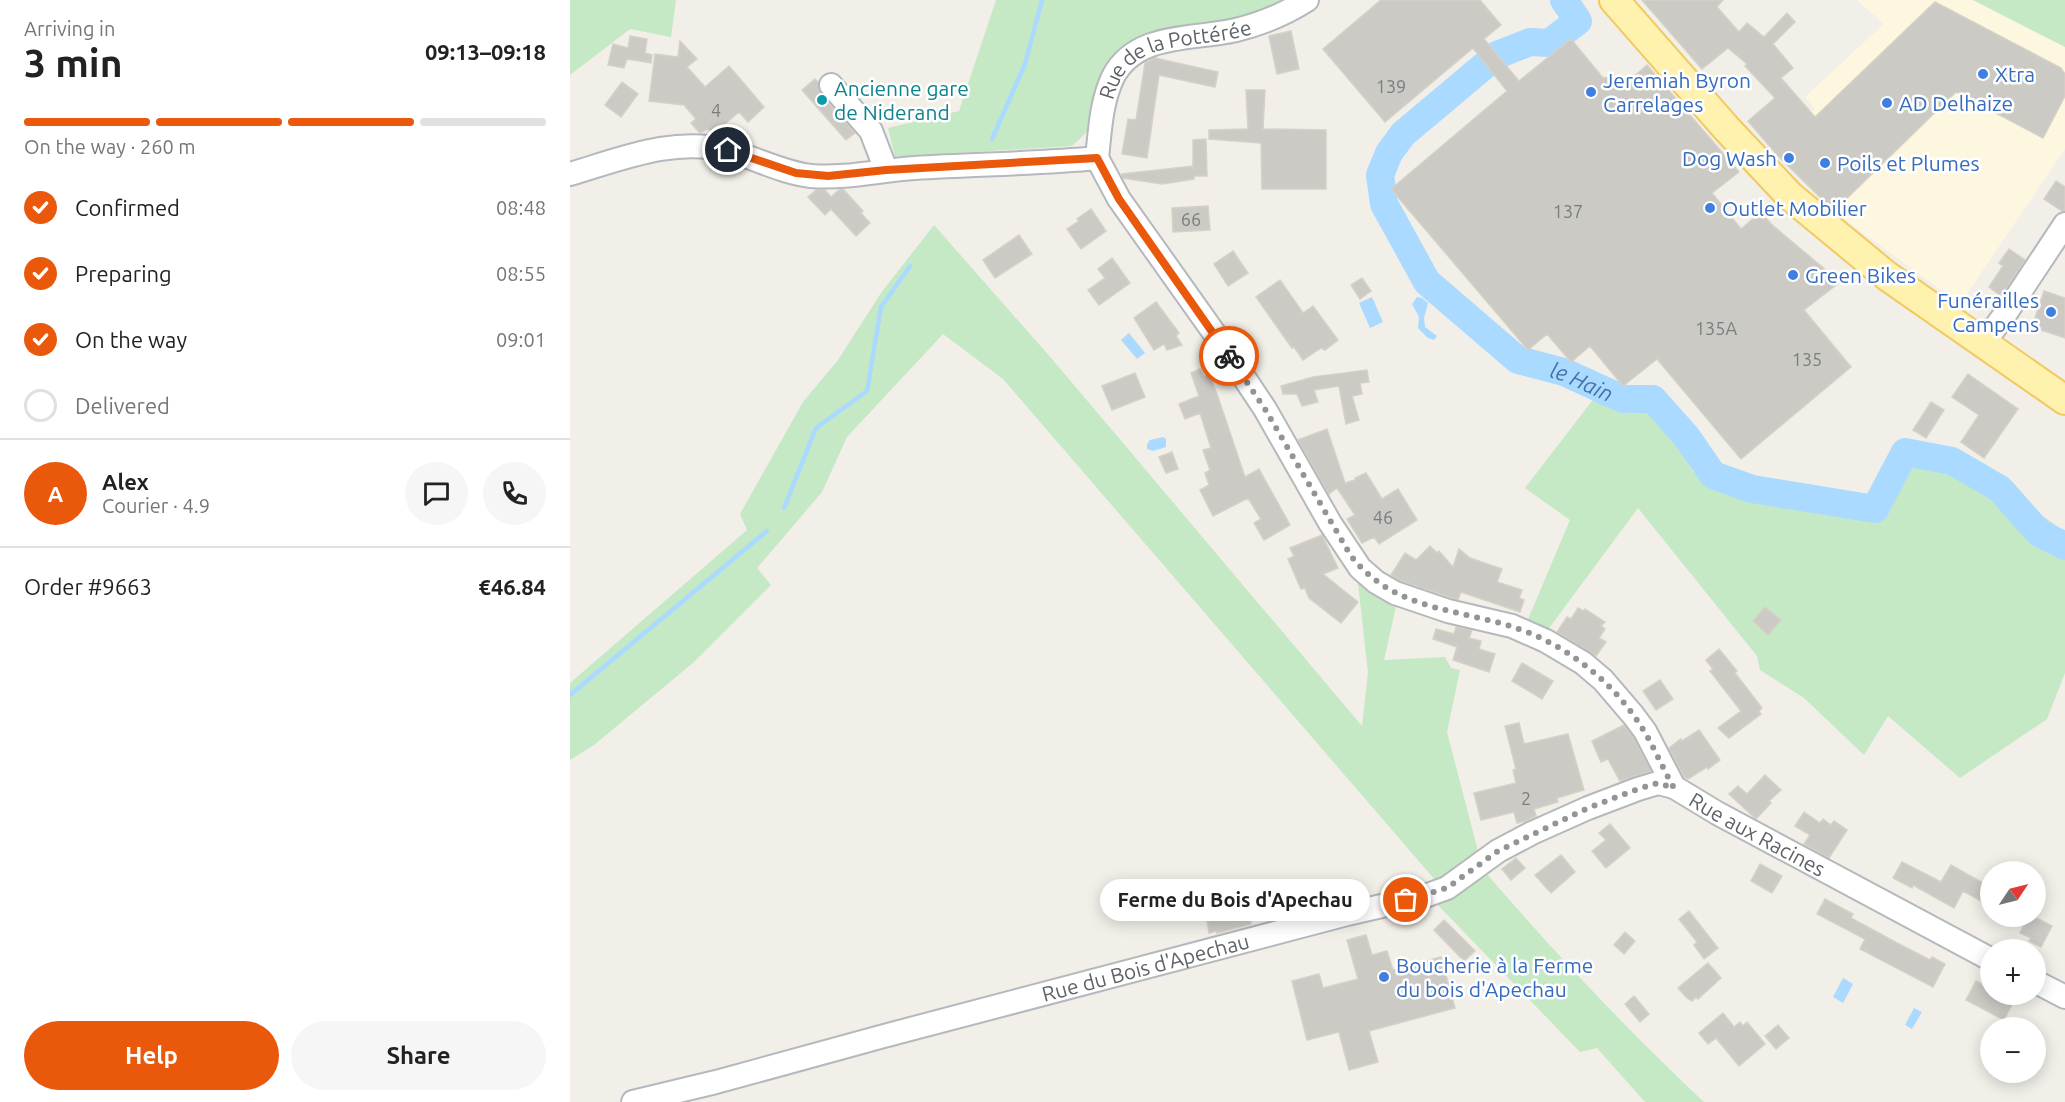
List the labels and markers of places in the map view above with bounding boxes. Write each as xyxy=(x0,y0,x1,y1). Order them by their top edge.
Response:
place label: Xtra xyxy=(1995,62,2035,86)
marker: Xtra xyxy=(1976,67,1990,81)
place label: Jeremiah Byron Carrelages xyxy=(1603,68,1751,116)
place label: Ancienne gare de Niderand xyxy=(834,76,969,124)
marker: Jeremiah Byron Carrelages xyxy=(1584,85,1598,99)
place label: AD Delhaize xyxy=(1899,91,2013,115)
marker: Ancienne gare de Niderand xyxy=(815,93,829,107)
marker: AD Delhaize xyxy=(1880,96,1894,110)
pin xyxy=(702,124,753,175)
place label: Dog Wash xyxy=(1682,146,1777,170)
marker: Dog Wash xyxy=(1782,151,1796,165)
place label: Poils et Plumes xyxy=(1837,151,1980,175)
marker: Poils et Plumes xyxy=(1818,156,1832,170)
place label: Outlet Mobilier xyxy=(1722,196,1867,220)
marker: Outlet Mobilier xyxy=(1703,201,1717,215)
place label: Green Bikes xyxy=(1805,263,1916,287)
marker: Green Bikes xyxy=(1786,268,1800,282)
place label: Funérailles Campens xyxy=(1937,288,2039,336)
marker: Funérailles Campens xyxy=(2044,305,2058,319)
pin xyxy=(1380,874,1431,925)
callout: Ferme du Bois d'Apechau xyxy=(1100,879,1370,921)
place label: Boucherie à la Ferme du bois d'Apechau xyxy=(1396,953,1593,1001)
marker: Boucherie à la Ferme du bois d'Apechau xyxy=(1377,970,1391,984)

